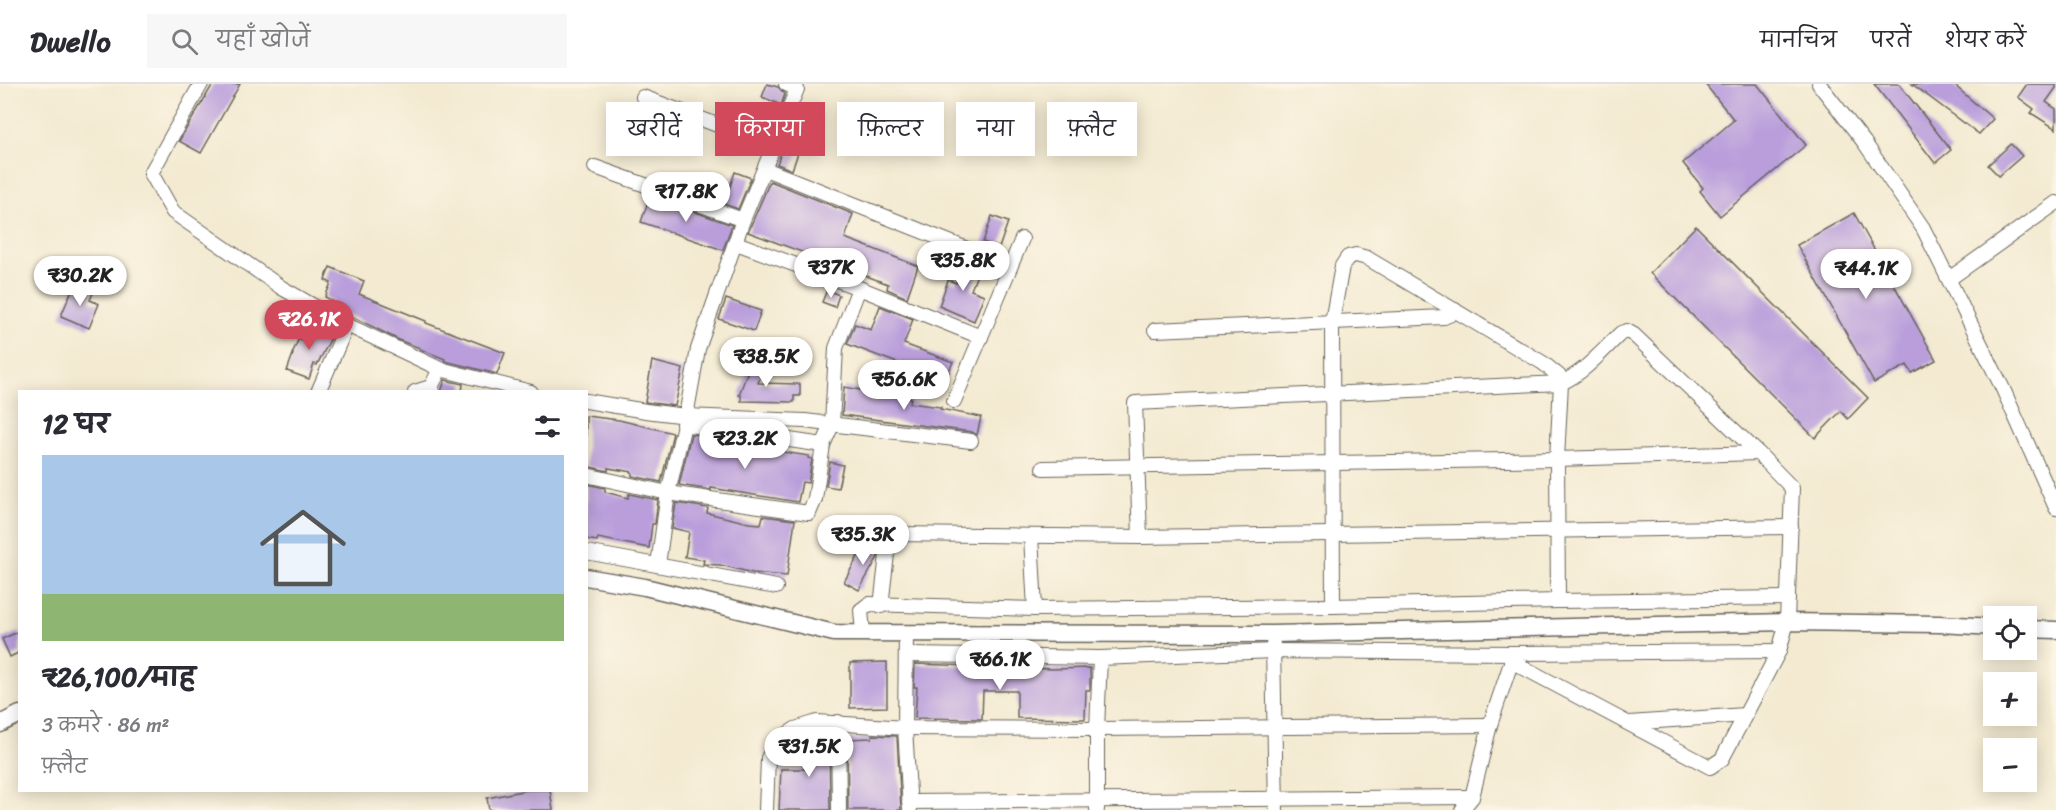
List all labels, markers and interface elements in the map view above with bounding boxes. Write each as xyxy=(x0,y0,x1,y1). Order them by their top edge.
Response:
search box xyxy=(147,14,567,68)
text: Dwello xyxy=(30,17,111,66)
text: यहाँ खोजें xyxy=(216,20,310,59)
text: मानचित्र xyxy=(1760,21,1837,59)
text: परतें xyxy=(1870,21,1911,59)
text: शेयर करें xyxy=(1944,21,2026,59)
icon: search xyxy=(168,25,201,58)
chip: खरीदें xyxy=(606,102,703,156)
chip: किराया xyxy=(715,102,825,156)
chip: फ़िल्टर xyxy=(837,102,944,156)
chip: नया xyxy=(956,102,1035,156)
chip: फ़्लैट xyxy=(1047,102,1137,156)
pin: ₹17.8K xyxy=(637,172,735,223)
text: ₹17.8K xyxy=(655,174,717,209)
pin: ₹35.8K xyxy=(914,241,1012,292)
text: ₹35.8K xyxy=(931,243,995,278)
pin: ₹37K xyxy=(795,248,867,299)
pin: ₹44.1K xyxy=(1817,249,1915,300)
text: ₹37K xyxy=(808,250,854,285)
text: ₹44.1K xyxy=(1835,251,1897,286)
pin: ₹30.2K xyxy=(31,256,129,307)
text: ₹30.2K xyxy=(48,258,112,293)
pin: ₹26.1K xyxy=(260,300,358,351)
text: ₹26.1K xyxy=(279,302,339,337)
pin: ₹38.5K xyxy=(717,337,815,388)
text: ₹38.5K xyxy=(734,339,798,374)
pin: ₹56.6K xyxy=(855,360,953,411)
text: ₹56.6K xyxy=(872,362,936,397)
text: 12 घर xyxy=(42,401,110,447)
icon: filters xyxy=(531,410,564,443)
pin: ₹23.2K xyxy=(696,419,794,470)
text: ₹23.2K xyxy=(713,421,777,456)
icon: home xyxy=(249,494,357,602)
pin: ₹35.3K xyxy=(814,515,912,566)
text: ₹35.3K xyxy=(831,517,895,552)
map controls xyxy=(1983,606,2037,792)
button: locate xyxy=(1983,606,2037,660)
pin: ₹66.1K xyxy=(951,640,1049,691)
text: ₹66.1K xyxy=(970,642,1030,677)
text: ₹26,100/माह xyxy=(42,654,196,700)
button: + xyxy=(1983,672,2037,726)
text: 3 कमरे · 86 m² xyxy=(42,708,169,743)
pin: ₹31.5K xyxy=(760,727,858,778)
text: ₹31.5K xyxy=(778,729,840,764)
button: − xyxy=(1983,738,2037,792)
text: फ़्लैट xyxy=(42,749,88,784)

